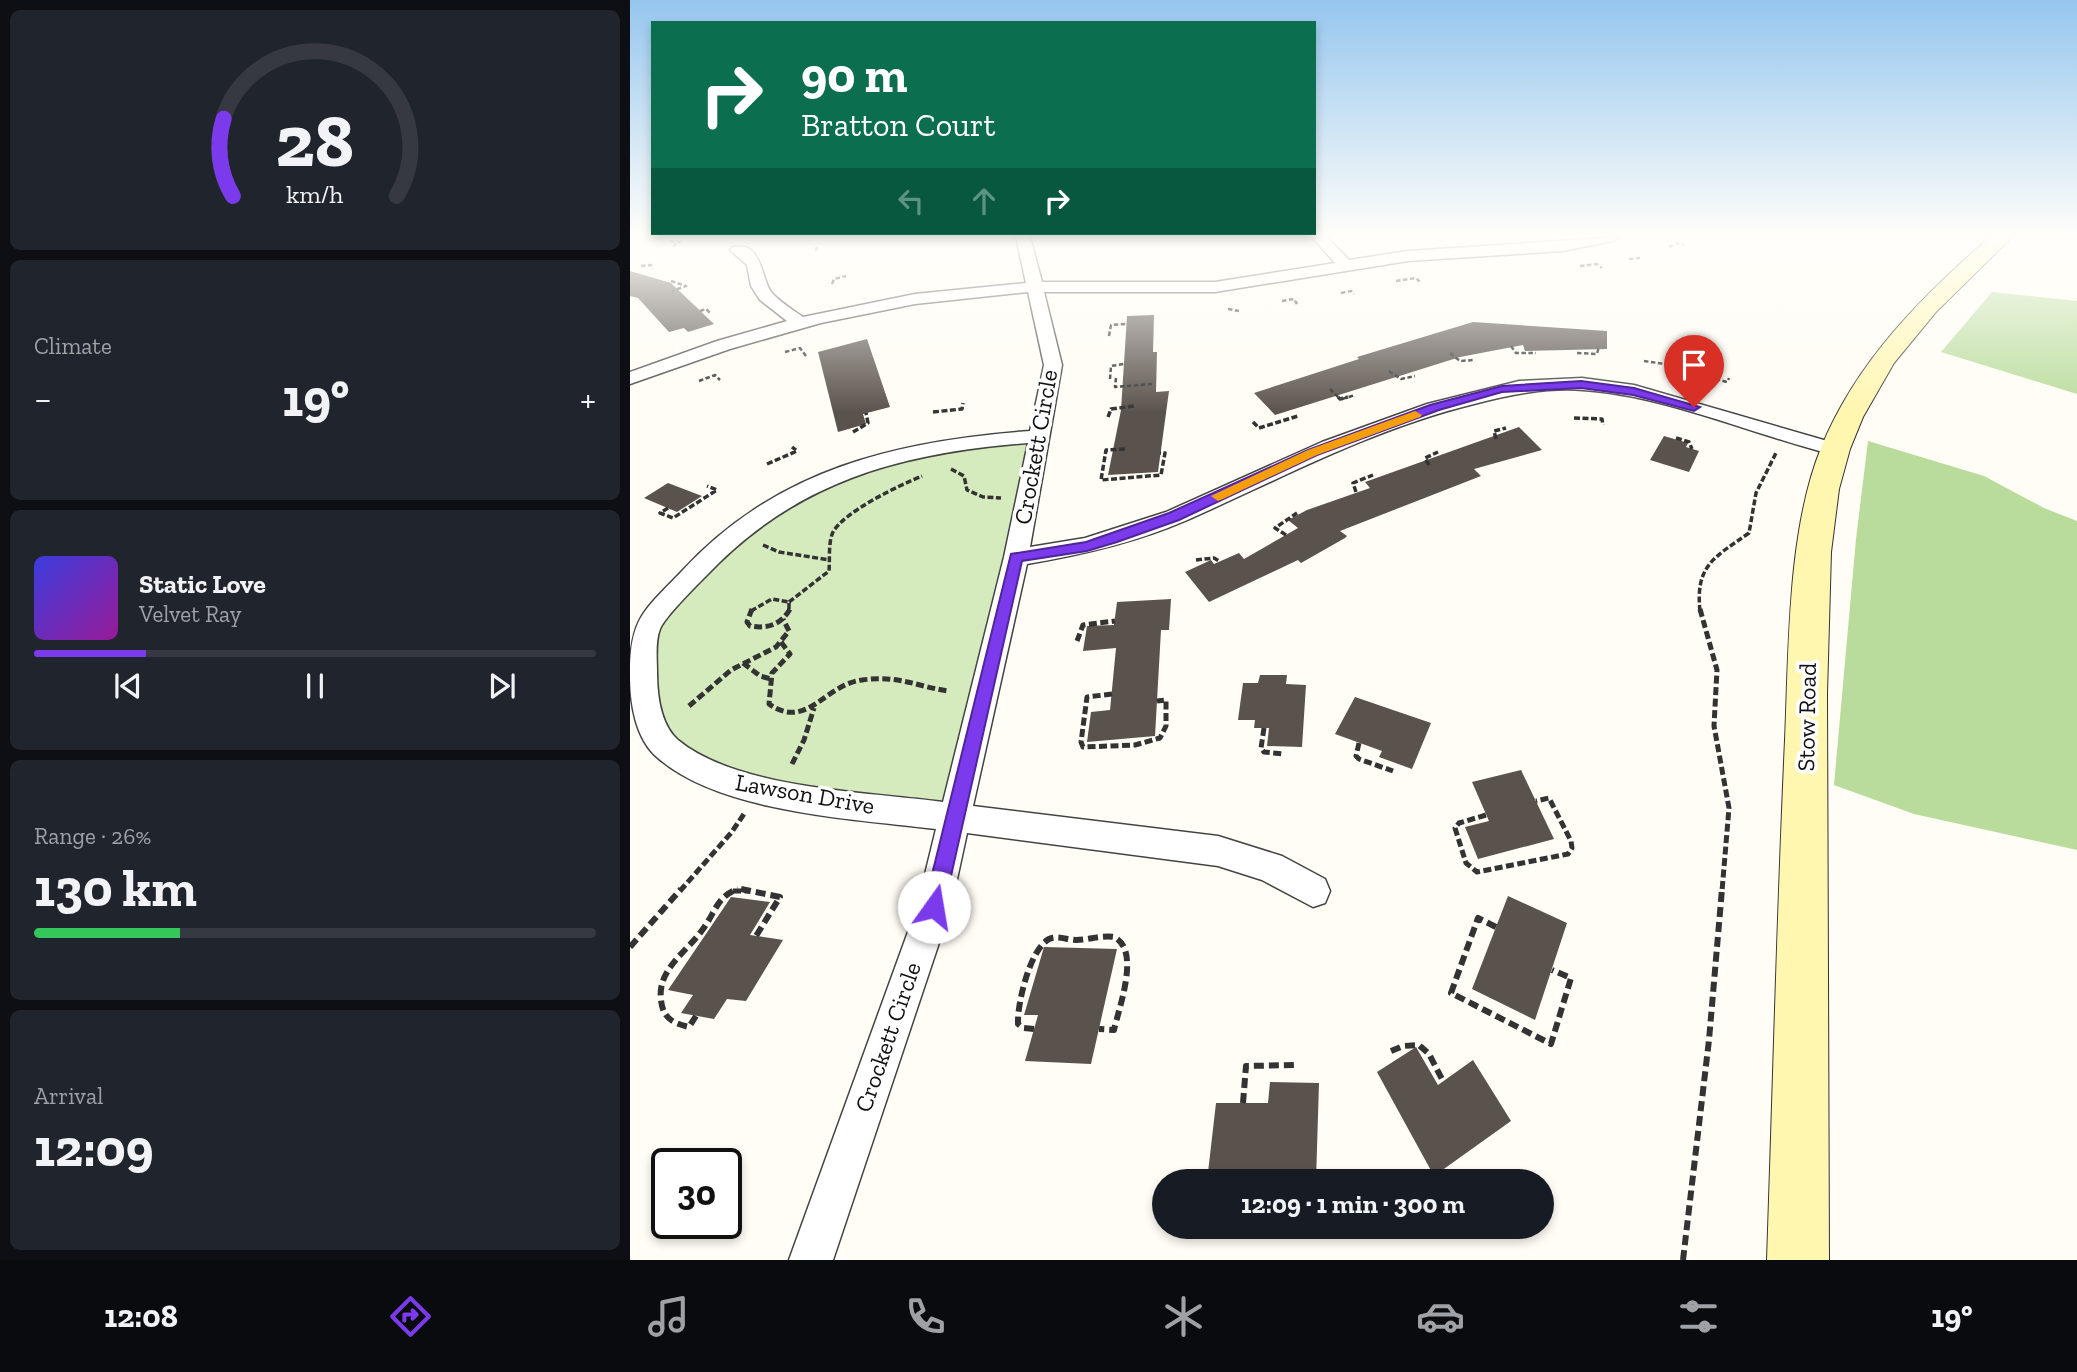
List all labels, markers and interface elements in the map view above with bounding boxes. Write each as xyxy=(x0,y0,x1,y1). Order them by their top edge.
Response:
text: 90 m xyxy=(801,46,908,105)
icon: right xyxy=(686,49,777,140)
text: 28 xyxy=(276,97,354,185)
text: Bratton Court xyxy=(801,106,995,144)
text: km/h xyxy=(286,179,344,209)
icon: left xyxy=(892,182,930,220)
icon: ahead xyxy=(965,182,1003,220)
icon: right xyxy=(1038,182,1076,220)
text: Climate xyxy=(34,332,112,360)
pin xyxy=(1664,335,1724,407)
icon: arrive xyxy=(1675,346,1713,384)
text: 19° xyxy=(282,367,349,429)
street label: Crockett Circle xyxy=(1008,367,1063,527)
text: − xyxy=(34,376,52,422)
text: + xyxy=(580,376,596,422)
text: Static Love xyxy=(139,568,266,600)
text: Velvet Ray xyxy=(139,600,241,628)
street label: Stow Road xyxy=(1791,662,1822,772)
icon: previous xyxy=(109,667,147,705)
icon: pause xyxy=(296,667,334,705)
icon: next xyxy=(483,667,521,705)
street label: Lawson Drive xyxy=(733,767,877,820)
text: Range · 26% xyxy=(34,822,151,850)
text: 130 km xyxy=(34,857,197,919)
position arrow xyxy=(897,870,971,944)
street label: Crockett Circle xyxy=(848,958,927,1116)
text: Arrival xyxy=(34,1082,103,1110)
text: 12:09 xyxy=(34,1117,154,1179)
speed limit sign: 30 xyxy=(651,1148,742,1239)
text: 12:09 · 1 min · 300 m xyxy=(1241,1188,1465,1220)
icon: directions xyxy=(386,1292,435,1341)
icon: music xyxy=(644,1292,693,1341)
icon: phone xyxy=(901,1292,950,1341)
icon: climate xyxy=(1159,1292,1208,1341)
icon: car xyxy=(1416,1292,1465,1341)
icon: filters xyxy=(1674,1292,1723,1341)
text: 12:08 xyxy=(104,1297,178,1335)
text: 19° xyxy=(1931,1297,1973,1335)

